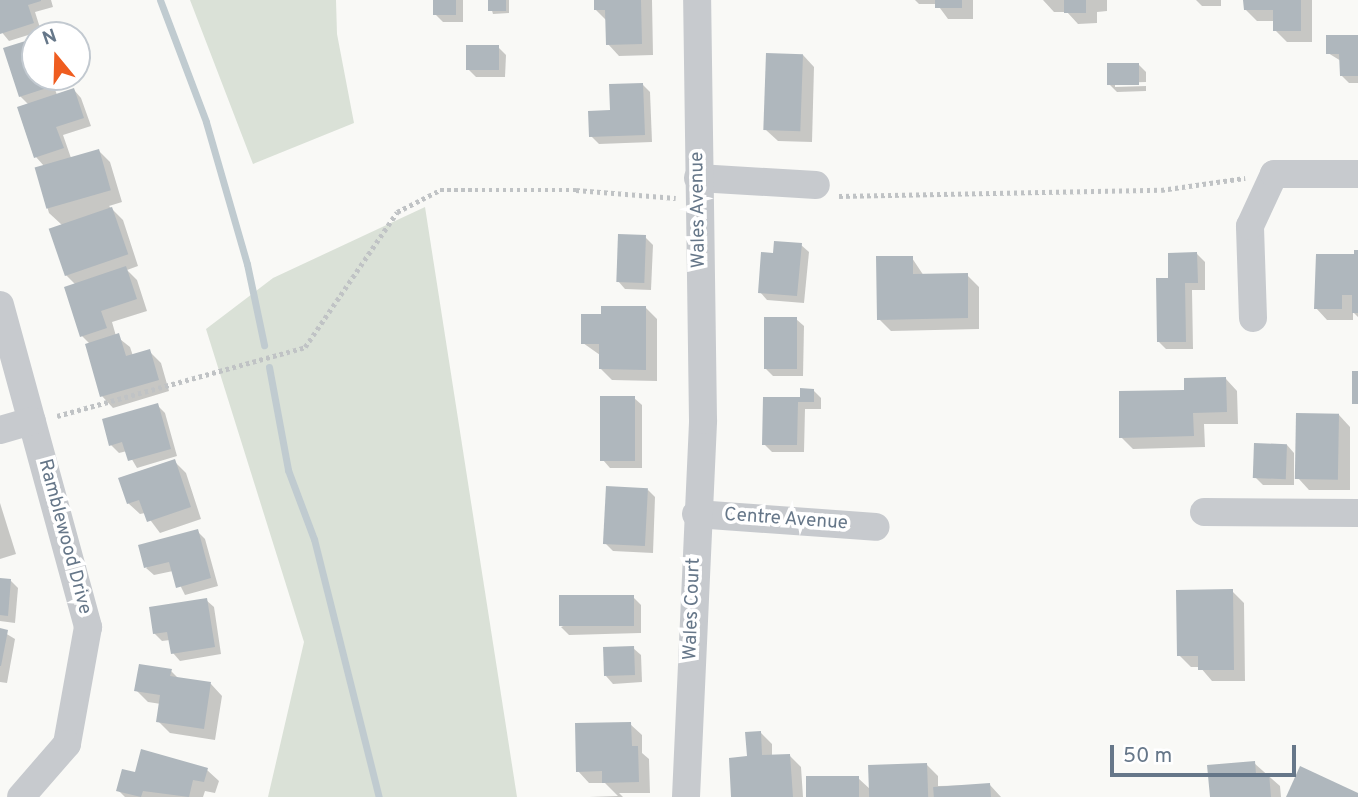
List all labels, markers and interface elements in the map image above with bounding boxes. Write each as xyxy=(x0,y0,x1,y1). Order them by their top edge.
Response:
north arrow xyxy=(21,21,91,91)
text: N xyxy=(39,24,60,52)
street label: Wales Avenue xyxy=(687,151,711,269)
street label: Ramblewood Drive xyxy=(32,457,96,617)
street label: Centre Avenue xyxy=(723,504,849,536)
street label: Wales Court xyxy=(680,557,706,661)
scale bar xyxy=(1113,730,1298,774)
text: 50 m xyxy=(1123,743,1172,770)

